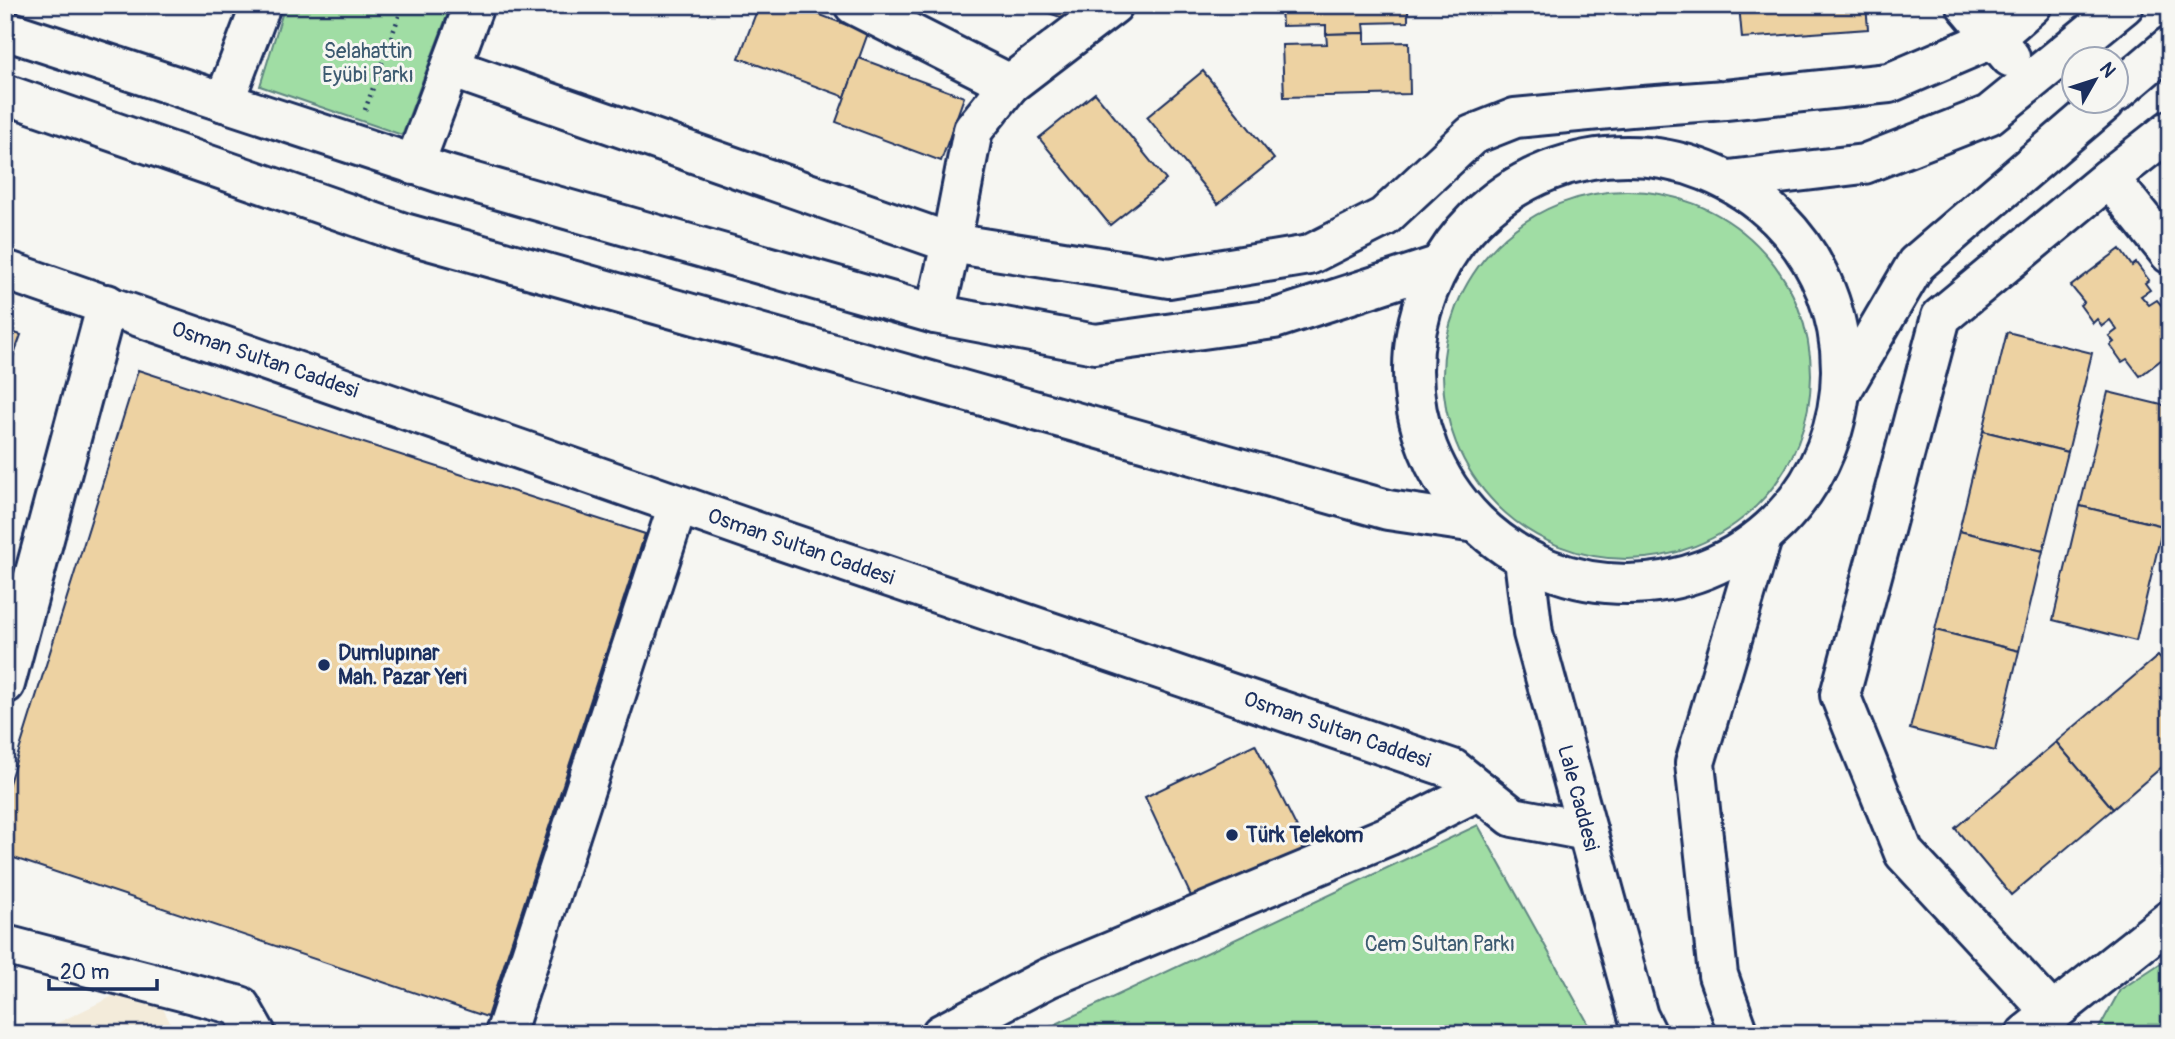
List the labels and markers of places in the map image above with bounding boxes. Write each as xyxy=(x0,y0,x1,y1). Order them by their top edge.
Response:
place label: Dumlupınar Mah. Pazar Yeri xyxy=(338,640,467,691)
marker: Dumlupınar Mah. Pazar Yeri xyxy=(316,657,332,673)
place label: Türk Telekom xyxy=(1245,822,1364,849)
marker: Türk Telekom xyxy=(1224,827,1240,843)

